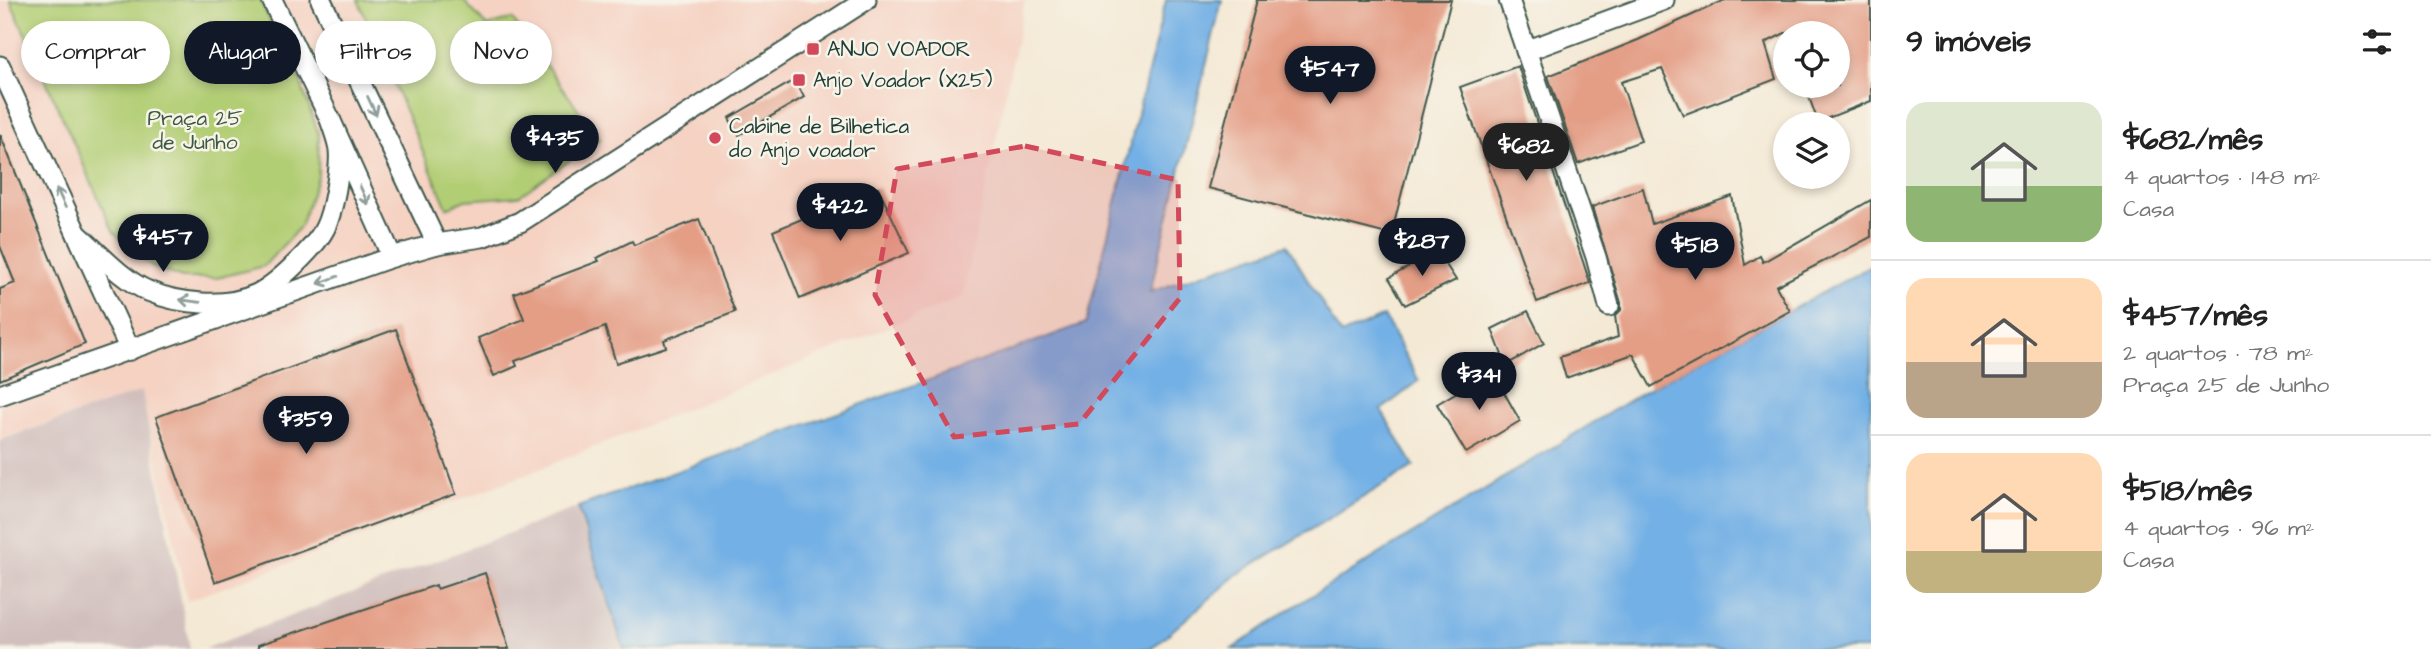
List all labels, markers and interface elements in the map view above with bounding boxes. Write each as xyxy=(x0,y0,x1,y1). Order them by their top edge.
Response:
chip: Comprar xyxy=(21,21,170,84)
chip: Alugar xyxy=(184,21,301,84)
chip: Filtros xyxy=(315,21,436,84)
chip: Novo xyxy=(450,21,552,84)
map controls xyxy=(1773,21,1850,189)
button: locate xyxy=(1773,21,1850,98)
text: 9 imóveis xyxy=(1906,21,2031,63)
icon: filters xyxy=(2358,23,2396,61)
place label: ANJO VOADOR xyxy=(827,35,971,64)
marker: ANJO VOADOR xyxy=(805,41,821,57)
pin: $547 xyxy=(1289,46,1371,106)
text: $547 xyxy=(1301,53,1359,85)
place label: Anjo Voador (X25) xyxy=(813,66,992,95)
marker: Anjo Voador (X25) xyxy=(791,72,807,88)
one-way arrow xyxy=(365,95,379,116)
park label: Praça 25 de Junho xyxy=(148,104,243,157)
place label: Cabine de Bilhetica do Anjo voador xyxy=(729,112,909,165)
button: layers xyxy=(1773,112,1850,189)
pin: $435 xyxy=(514,116,596,175)
text: $682/mês xyxy=(2123,119,2263,161)
text: $435 xyxy=(527,122,583,154)
pin: $682 xyxy=(1485,124,1567,183)
marker: Cabine de Bilhetica do Anjo voador xyxy=(707,130,723,146)
text: $682 xyxy=(1498,130,1554,162)
icon: home xyxy=(1962,130,2046,214)
text: 4 quartos · 148 m² xyxy=(2123,161,2320,193)
one-way arrow xyxy=(358,183,371,205)
pin: $422 xyxy=(799,184,881,243)
one-way arrow xyxy=(54,188,67,210)
text: $422 xyxy=(813,190,867,222)
text: Casa xyxy=(2123,193,2174,225)
pin: $457 xyxy=(122,215,204,274)
pin: $287 xyxy=(1381,218,1463,278)
text: $457 xyxy=(134,221,192,253)
pin: $518 xyxy=(1654,222,1736,282)
text: $287 xyxy=(1394,225,1450,257)
text: $518 xyxy=(1672,229,1718,261)
one-way arrow xyxy=(318,275,340,287)
one-way arrow xyxy=(179,295,202,308)
text: $457/mês xyxy=(2123,295,2268,337)
icon: home xyxy=(1962,306,2046,390)
text: 2 quartos · 78 m² xyxy=(2123,337,2314,369)
pin: $341 xyxy=(1438,352,1520,412)
text: $341 xyxy=(1457,359,1501,391)
text: Praça 25 de Junho xyxy=(2123,369,2329,401)
pin: $359 xyxy=(265,396,347,456)
text: $359 xyxy=(279,403,333,435)
text: $518/mês xyxy=(2123,470,2253,512)
icon: home xyxy=(1962,481,2046,565)
text: 4 quartos · 96 m² xyxy=(2123,512,2314,544)
text: Casa xyxy=(2123,544,2174,576)

